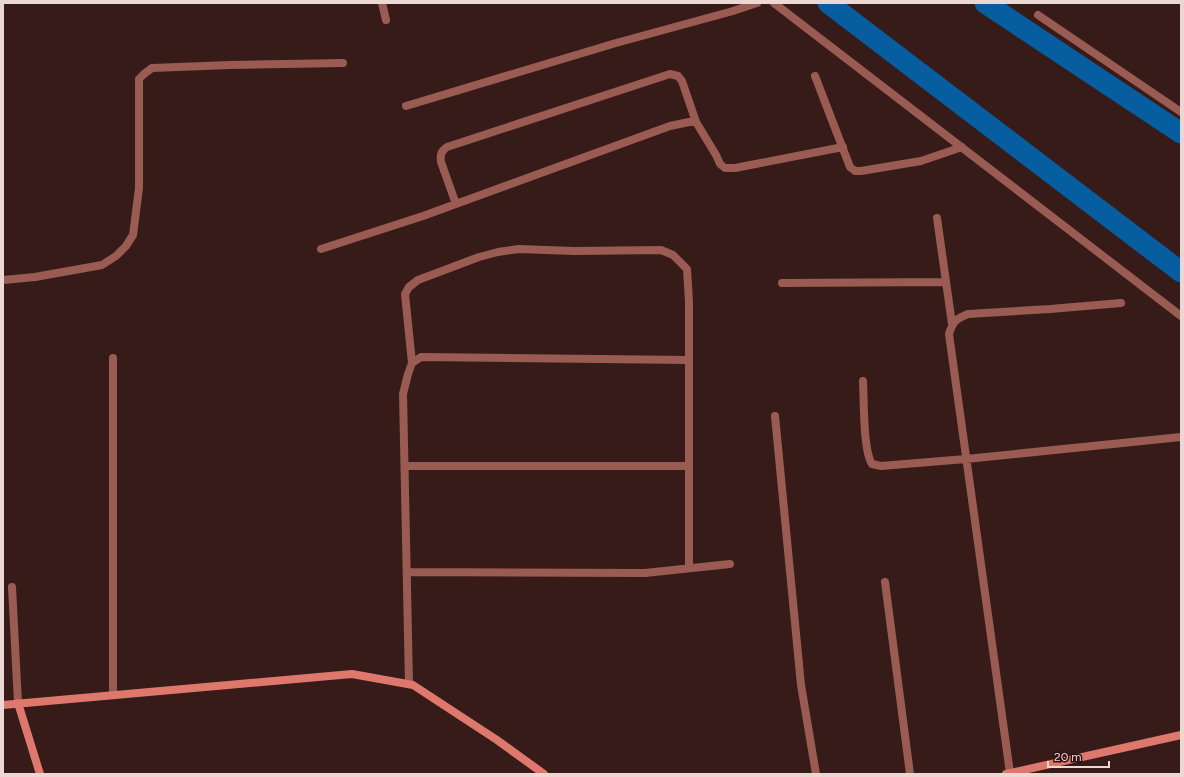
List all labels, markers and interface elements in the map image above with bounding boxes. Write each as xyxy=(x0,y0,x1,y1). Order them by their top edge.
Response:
scale bar xyxy=(1048,743,1109,769)
text: 20 m xyxy=(1054,750,1082,764)

